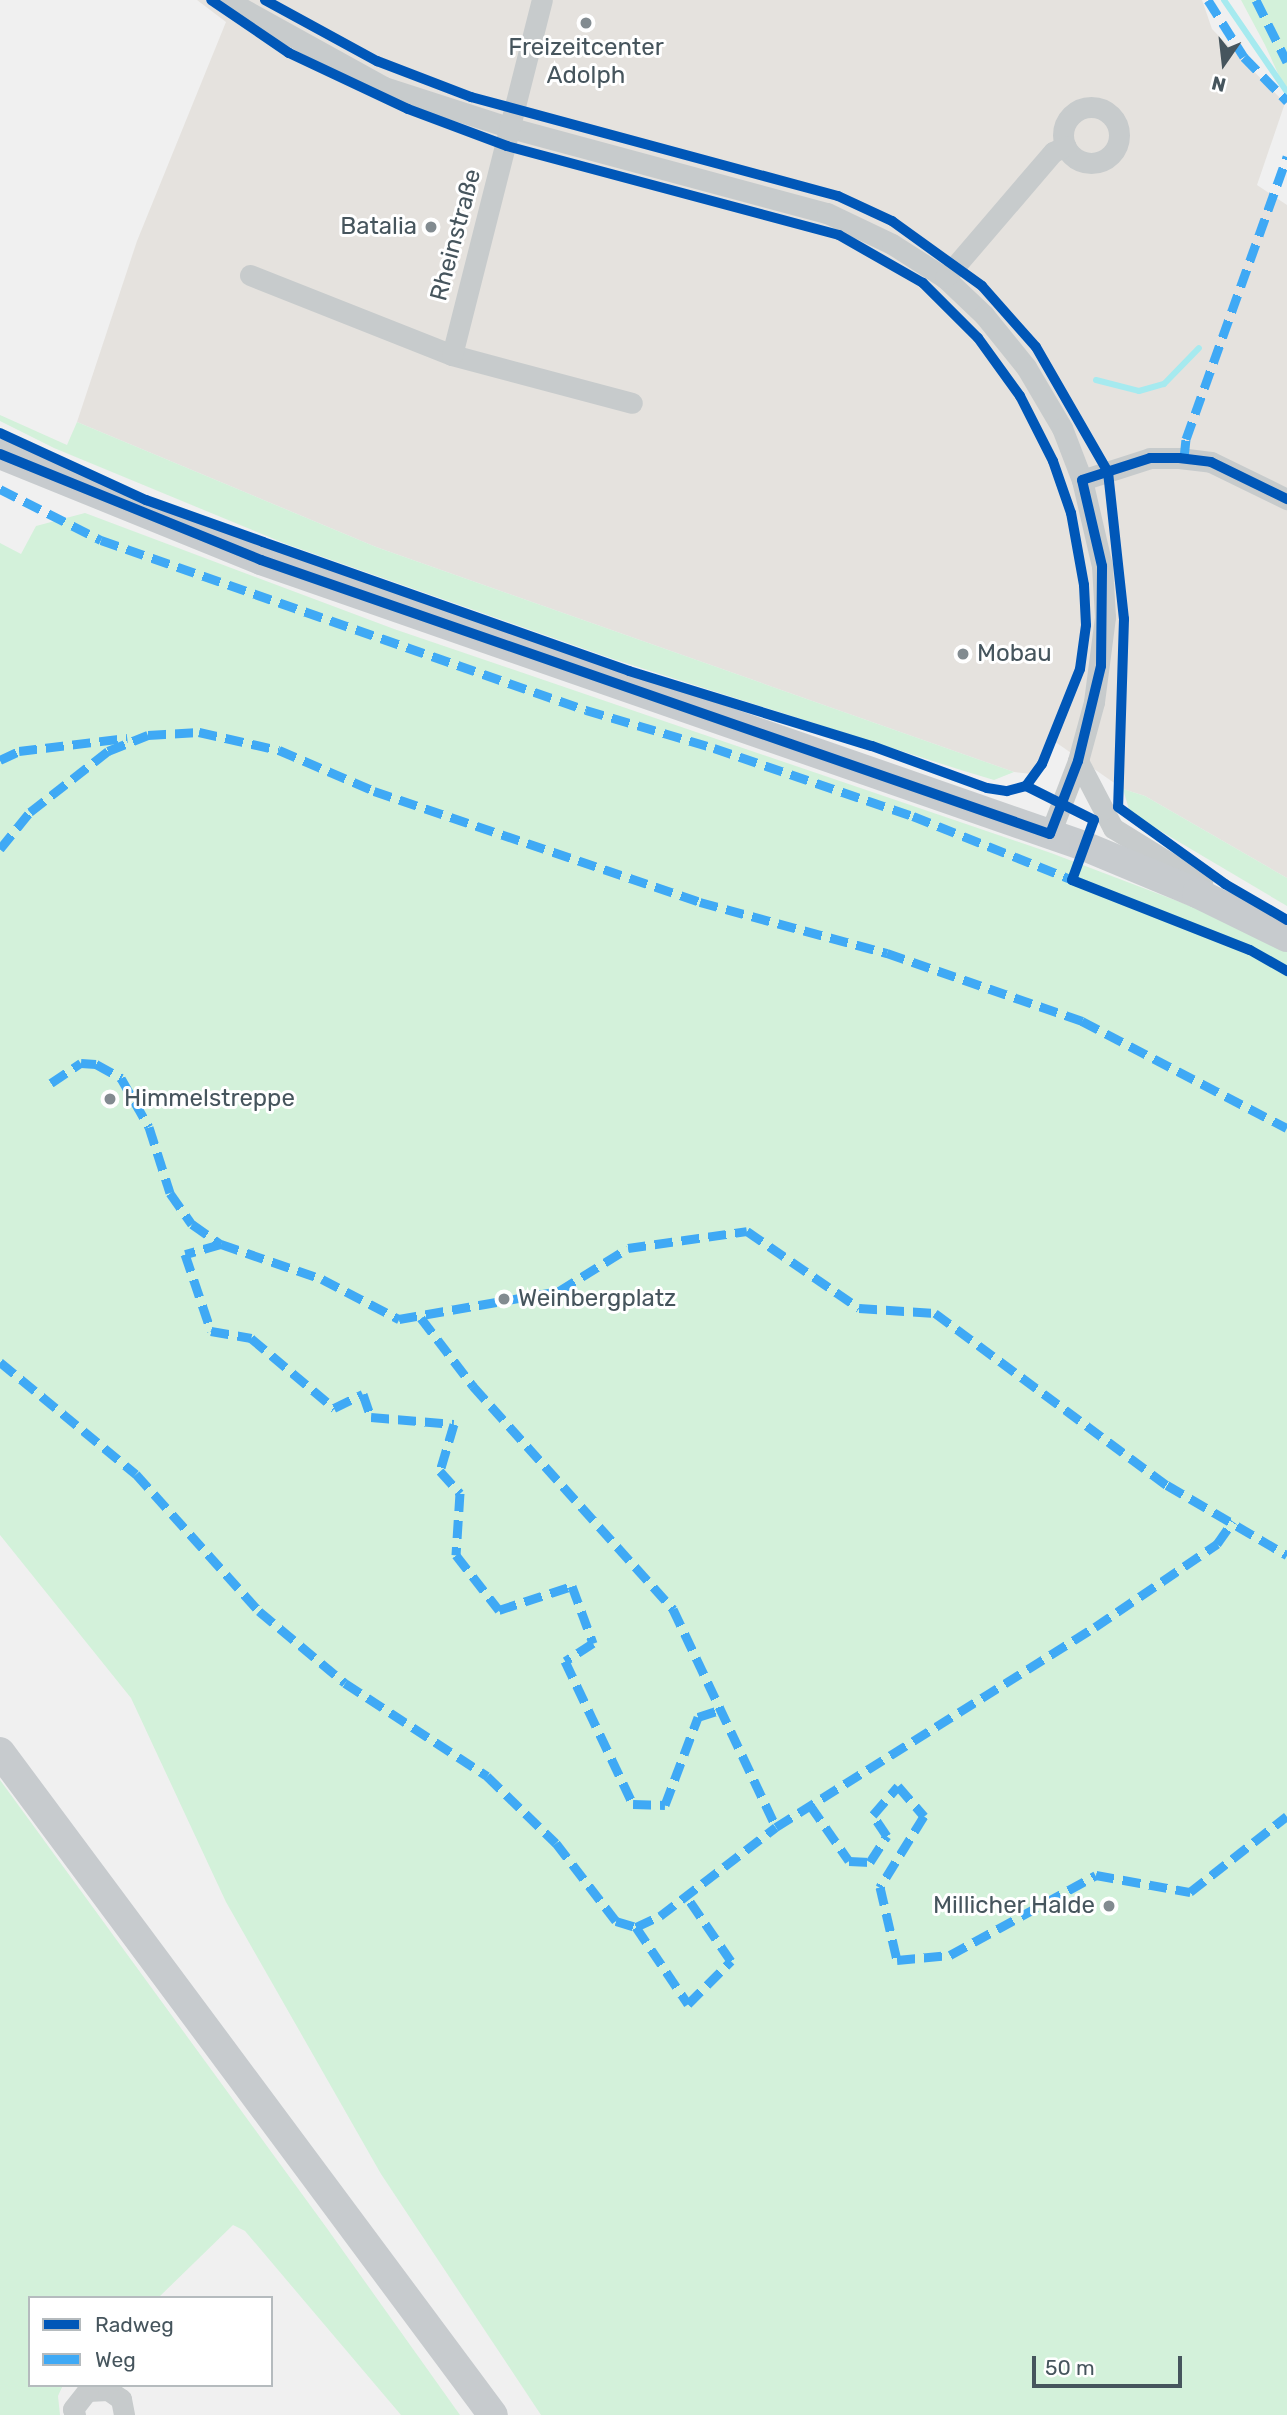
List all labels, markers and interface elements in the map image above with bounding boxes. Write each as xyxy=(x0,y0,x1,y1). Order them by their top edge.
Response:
marker: Freizeitcenter Adolph xyxy=(578,15,594,31)
north arrow xyxy=(1189,28,1259,98)
place label: Freizeitcenter Adolph xyxy=(508,34,664,90)
text: N xyxy=(1209,71,1228,97)
street label: Rheinstraße xyxy=(425,166,487,304)
place label: Batalia xyxy=(340,213,417,241)
marker: Batalia xyxy=(423,219,439,235)
place label: Mobau xyxy=(977,640,1052,668)
marker: Mobau xyxy=(955,646,971,662)
place label: Himmelstreppe xyxy=(124,1085,295,1113)
marker: Himmelstreppe xyxy=(102,1091,118,1107)
place label: Weinbergplatz xyxy=(518,1285,676,1313)
marker: Weinbergplatz xyxy=(496,1291,512,1307)
place label: Millicher Halde xyxy=(932,1892,1095,1920)
marker: Millicher Halde xyxy=(1101,1898,1117,1914)
legend xyxy=(28,2296,273,2387)
text: Radweg xyxy=(95,2312,174,2337)
scale bar xyxy=(1035,2342,1186,2386)
text: Weg xyxy=(95,2347,136,2372)
text: 50 m xyxy=(1045,2355,1095,2380)

